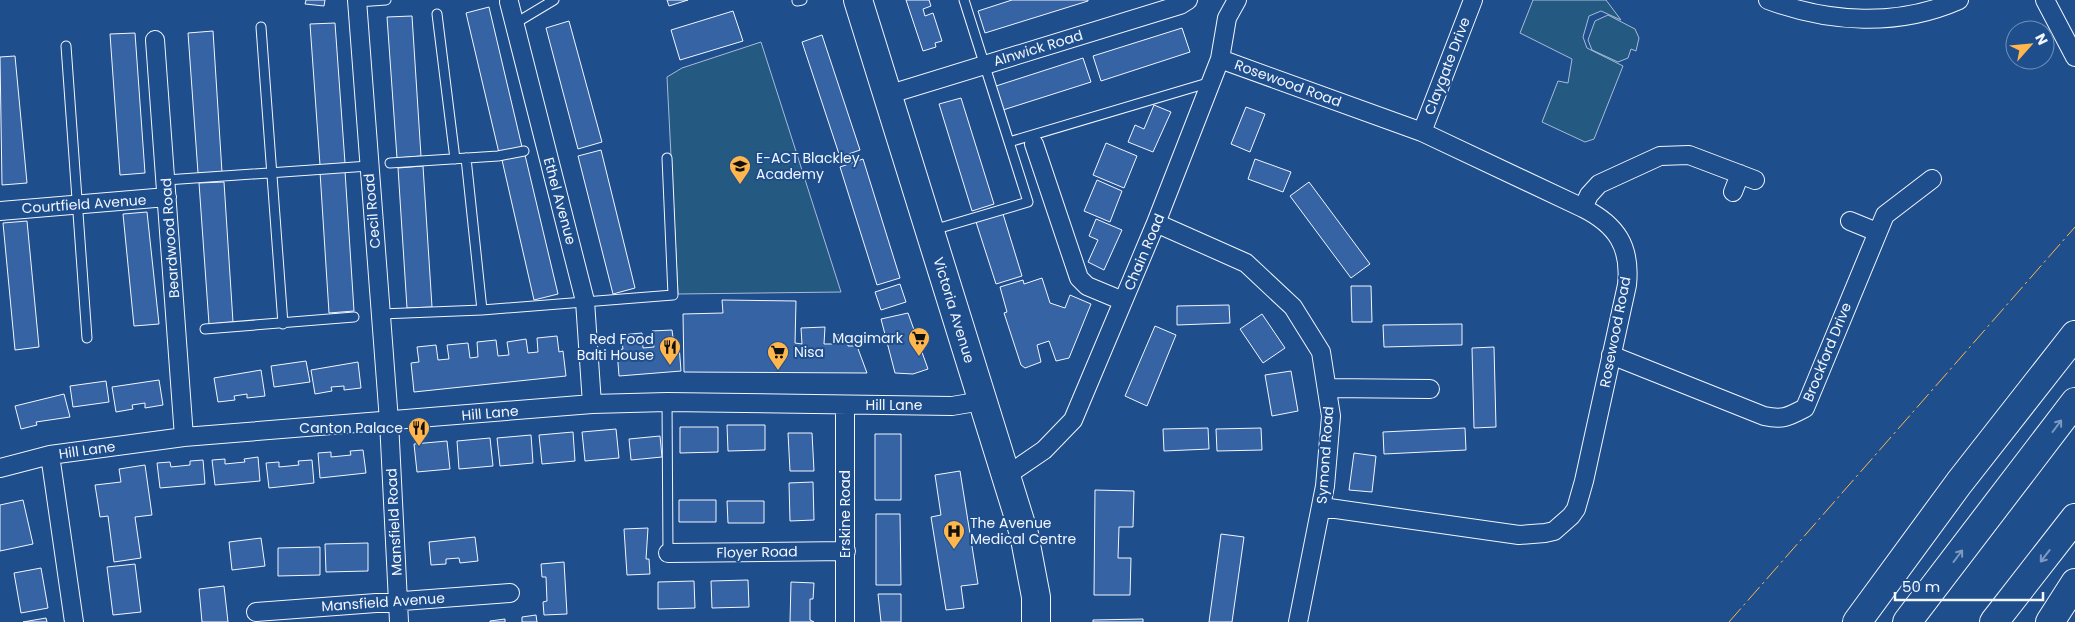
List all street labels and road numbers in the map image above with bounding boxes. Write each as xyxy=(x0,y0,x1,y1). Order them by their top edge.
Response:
street label: Claygate Drive xyxy=(1419,14,1475,118)
street label: Alnwick Road xyxy=(991,25,1085,71)
street label: Rosewood Road xyxy=(1232,54,1344,112)
street label: Ethel Avenue xyxy=(539,155,581,247)
street label: Cecil Road xyxy=(359,173,385,249)
street label: Beardwood Road xyxy=(156,177,184,299)
street label: Courtfield Avenue xyxy=(21,190,147,218)
street label: Chain Road xyxy=(1119,210,1169,294)
street label: Victoria Avenue xyxy=(928,255,980,366)
street label: Rosewood Road xyxy=(1594,275,1636,389)
street label: Brockford Drive xyxy=(1798,299,1856,405)
street label: Hill Lane xyxy=(866,395,923,415)
street label: Hill Lane xyxy=(461,401,520,425)
street label: Symond Road xyxy=(1312,405,1338,505)
street label: Hill Lane xyxy=(57,436,117,464)
street label: Mansfield Road xyxy=(381,468,407,576)
street label: Erskine Road xyxy=(835,470,855,558)
street label: Floyer Road xyxy=(716,541,798,563)
street label: Mansfield Avenue xyxy=(321,588,446,616)

